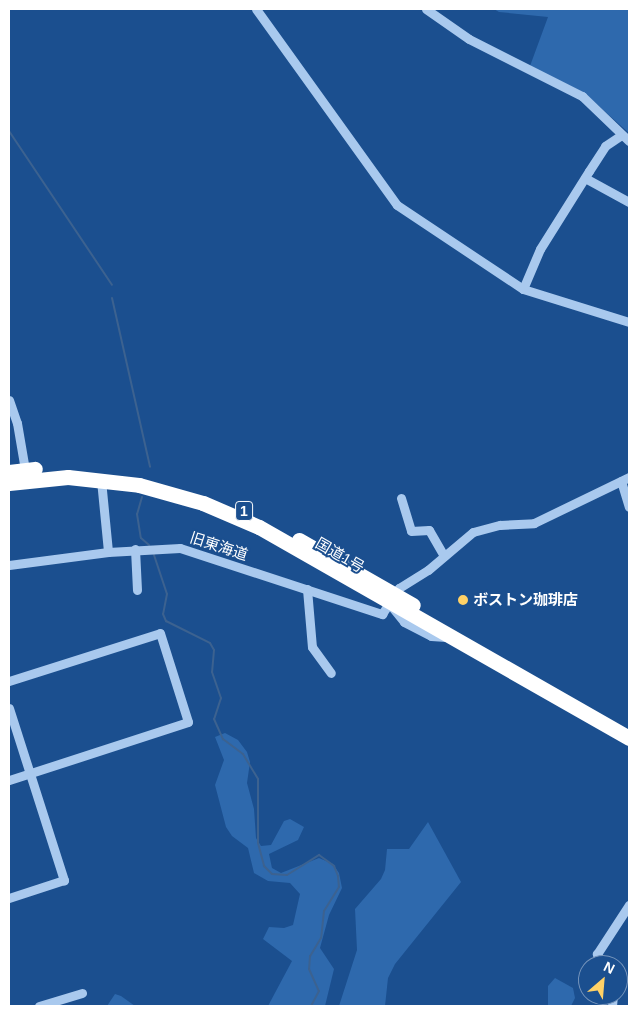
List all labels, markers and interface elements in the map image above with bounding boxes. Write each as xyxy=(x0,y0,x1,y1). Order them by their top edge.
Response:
road number: 1 xyxy=(234,500,254,522)
street label: 旧東海道 xyxy=(188,528,250,564)
street label: 国道1号 xyxy=(312,534,368,576)
place label: ボストン珈琲店 xyxy=(473,591,578,609)
marker: ボストン珈琲店 xyxy=(457,594,469,606)
north arrow xyxy=(578,955,628,1005)
text: N xyxy=(601,958,617,977)

